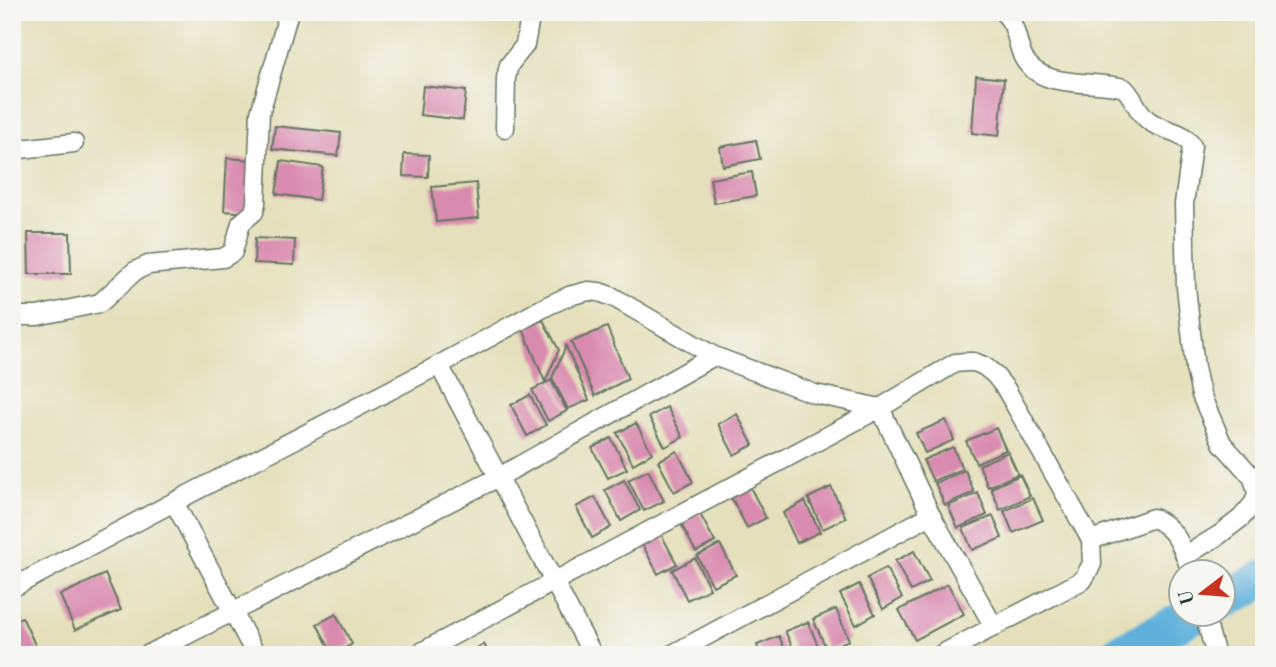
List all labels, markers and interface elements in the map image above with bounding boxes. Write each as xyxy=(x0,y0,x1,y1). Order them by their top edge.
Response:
north arrow xyxy=(1168,558,1238,628)
text: U xyxy=(1177,587,1199,607)

